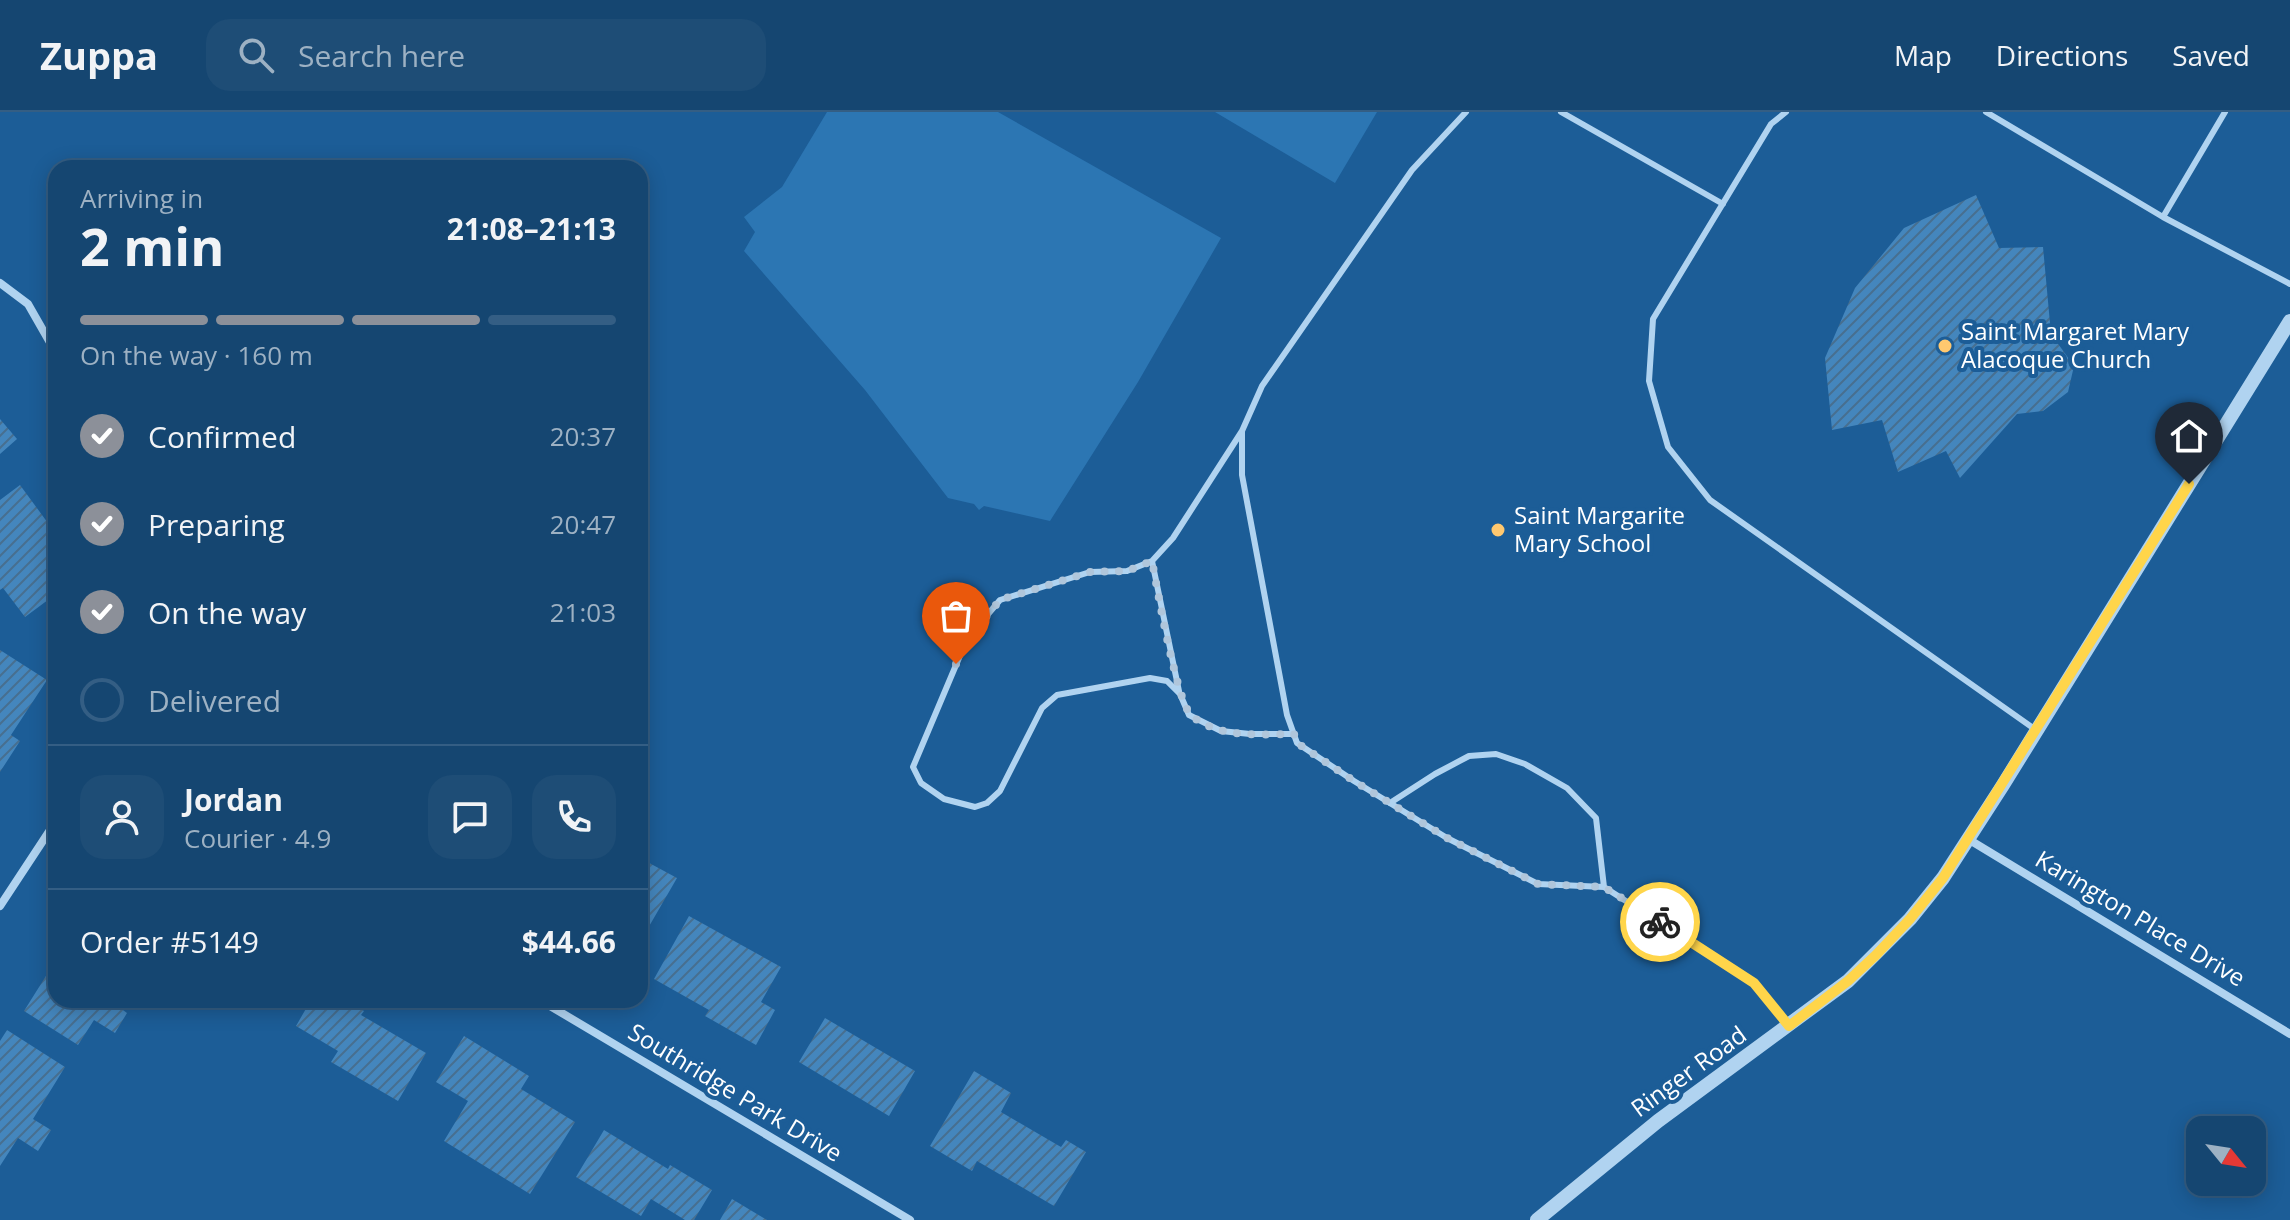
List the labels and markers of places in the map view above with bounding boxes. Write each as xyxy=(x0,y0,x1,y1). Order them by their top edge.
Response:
place label: Saint Margaret Mary Alacoque Church xyxy=(1961,314,2190,375)
marker: Saint Margaret Mary Alacoque Church xyxy=(1936,337,1954,355)
pin xyxy=(2155,402,2223,484)
place label: Saint Margarite Mary School xyxy=(1514,498,1685,559)
marker: Saint Margarite Mary School xyxy=(1489,521,1507,539)
pin xyxy=(922,582,990,664)

